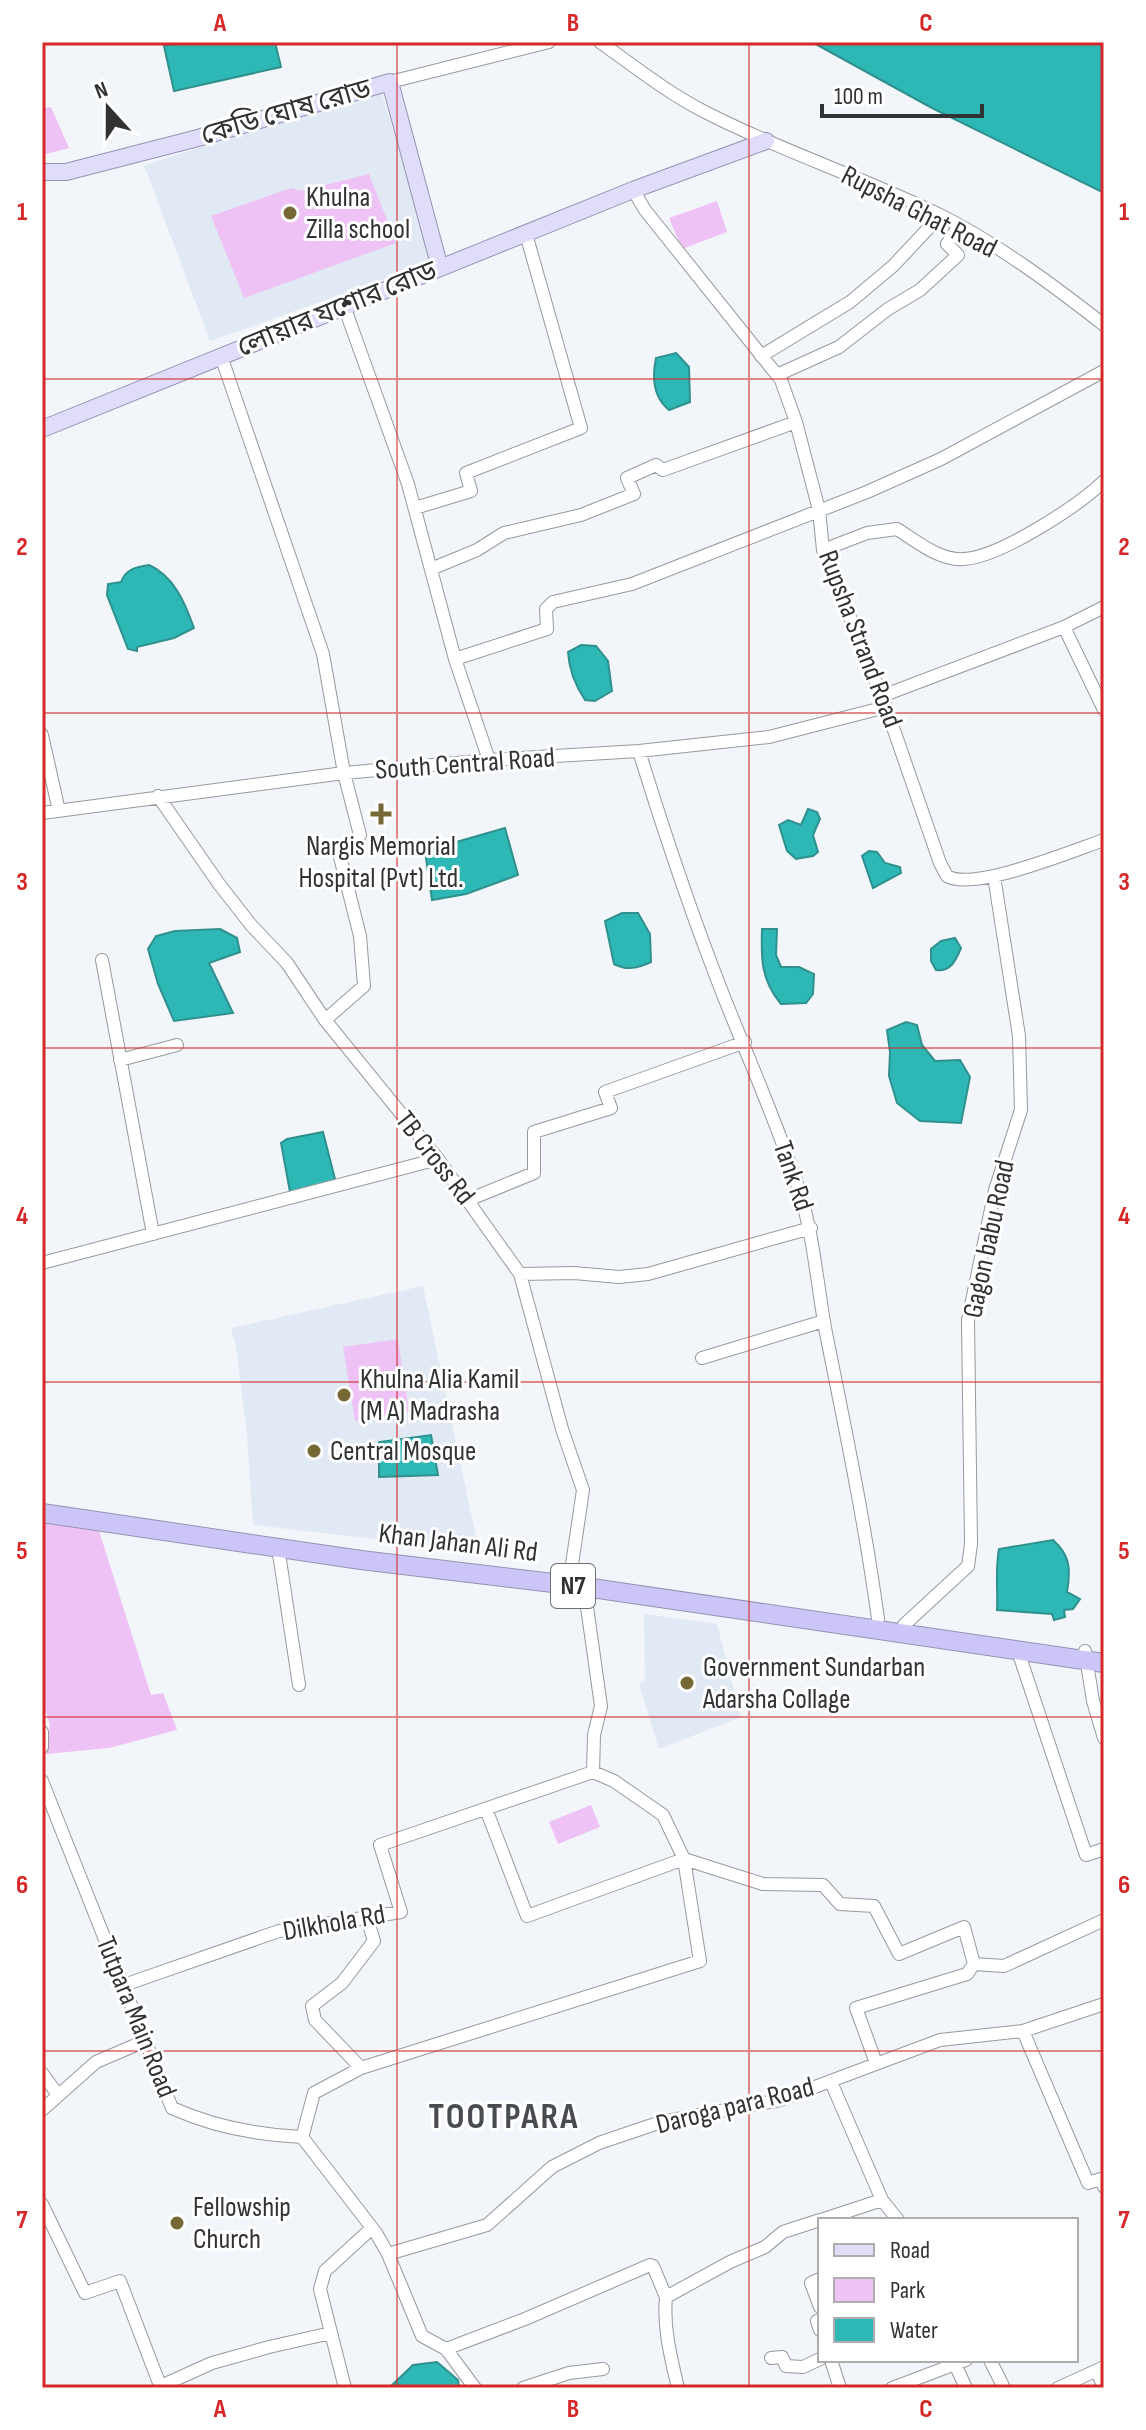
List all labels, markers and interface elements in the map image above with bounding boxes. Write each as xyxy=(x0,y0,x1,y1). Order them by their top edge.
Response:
text: A xyxy=(213,8,227,39)
text: B xyxy=(567,8,579,39)
text: C xyxy=(919,8,933,39)
north arrow xyxy=(68,68,148,148)
scale bar xyxy=(822,68,982,118)
street label: কেডি ঘোষ রোড xyxy=(197,71,376,152)
text: N xyxy=(91,76,112,105)
text: 100 m xyxy=(834,82,883,111)
street label: Rupsha Ghat Road xyxy=(836,159,1002,265)
place label: Khulna Zilla school xyxy=(306,181,410,246)
text: 1 xyxy=(17,197,27,228)
text: 1 xyxy=(1119,197,1129,228)
marker: Khulna Zilla school xyxy=(281,204,299,222)
street label: লোয়ার যশোর রোড xyxy=(232,254,443,364)
text: 2 xyxy=(16,532,28,563)
text: 2 xyxy=(1118,532,1130,563)
street label: Rupsha Strand Road xyxy=(811,546,909,732)
street label: South Central Road xyxy=(374,741,556,787)
marker: Nargis Memorial Hospital (Pvt) Ltd. xyxy=(370,803,392,825)
place label: Nargis Memorial Hospital (Pvt) Ltd. xyxy=(298,830,464,895)
text: 3 xyxy=(16,867,28,898)
text: 3 xyxy=(1118,867,1130,898)
street label: TB Cross Rd xyxy=(388,1105,482,1211)
street label: Tank Rd xyxy=(766,1137,820,1215)
street label: Gagon babu Road xyxy=(956,1157,1022,1321)
text: 4 xyxy=(16,1201,28,1232)
text: 4 xyxy=(1118,1201,1130,1232)
place label: Khulna Alia Kamil (M A) Madrasha xyxy=(360,1363,519,1428)
marker: Khulna Alia Kamil (M A) Madrasha xyxy=(335,1386,353,1404)
place label: Central Mosque xyxy=(330,1435,476,1468)
marker: Central Mosque xyxy=(305,1442,323,1460)
street label: Khan Jahan Ali Rd xyxy=(377,1517,539,1569)
text: 5 xyxy=(16,1536,28,1567)
text: 5 xyxy=(1118,1536,1130,1567)
road number: N7 xyxy=(551,1564,595,1608)
place label: Government Sundarban Adarsha Collage xyxy=(702,1651,925,1716)
marker: Government Sundarban Adarsha Collage xyxy=(678,1674,696,1692)
text: 6 xyxy=(16,1870,28,1901)
text: 6 xyxy=(1118,1870,1130,1901)
street label: Dilkhola Rd xyxy=(280,1898,388,1948)
street label: Tutpara Main Road xyxy=(89,1932,183,2102)
street label: Daroga para Road xyxy=(653,2070,817,2142)
district label: TOOTPARA xyxy=(429,2096,579,2139)
place label: Fellowship Church xyxy=(193,2191,291,2256)
text: 7 xyxy=(16,2205,28,2236)
text: 7 xyxy=(1118,2205,1130,2236)
marker: Fellowship Church xyxy=(168,2214,186,2232)
legend xyxy=(818,2218,1078,2362)
text: Road xyxy=(890,2236,930,2265)
text: Park xyxy=(890,2276,925,2305)
text: Water xyxy=(890,2316,938,2345)
text: A xyxy=(213,2394,227,2425)
text: B xyxy=(567,2394,579,2425)
text: C xyxy=(919,2394,933,2425)

